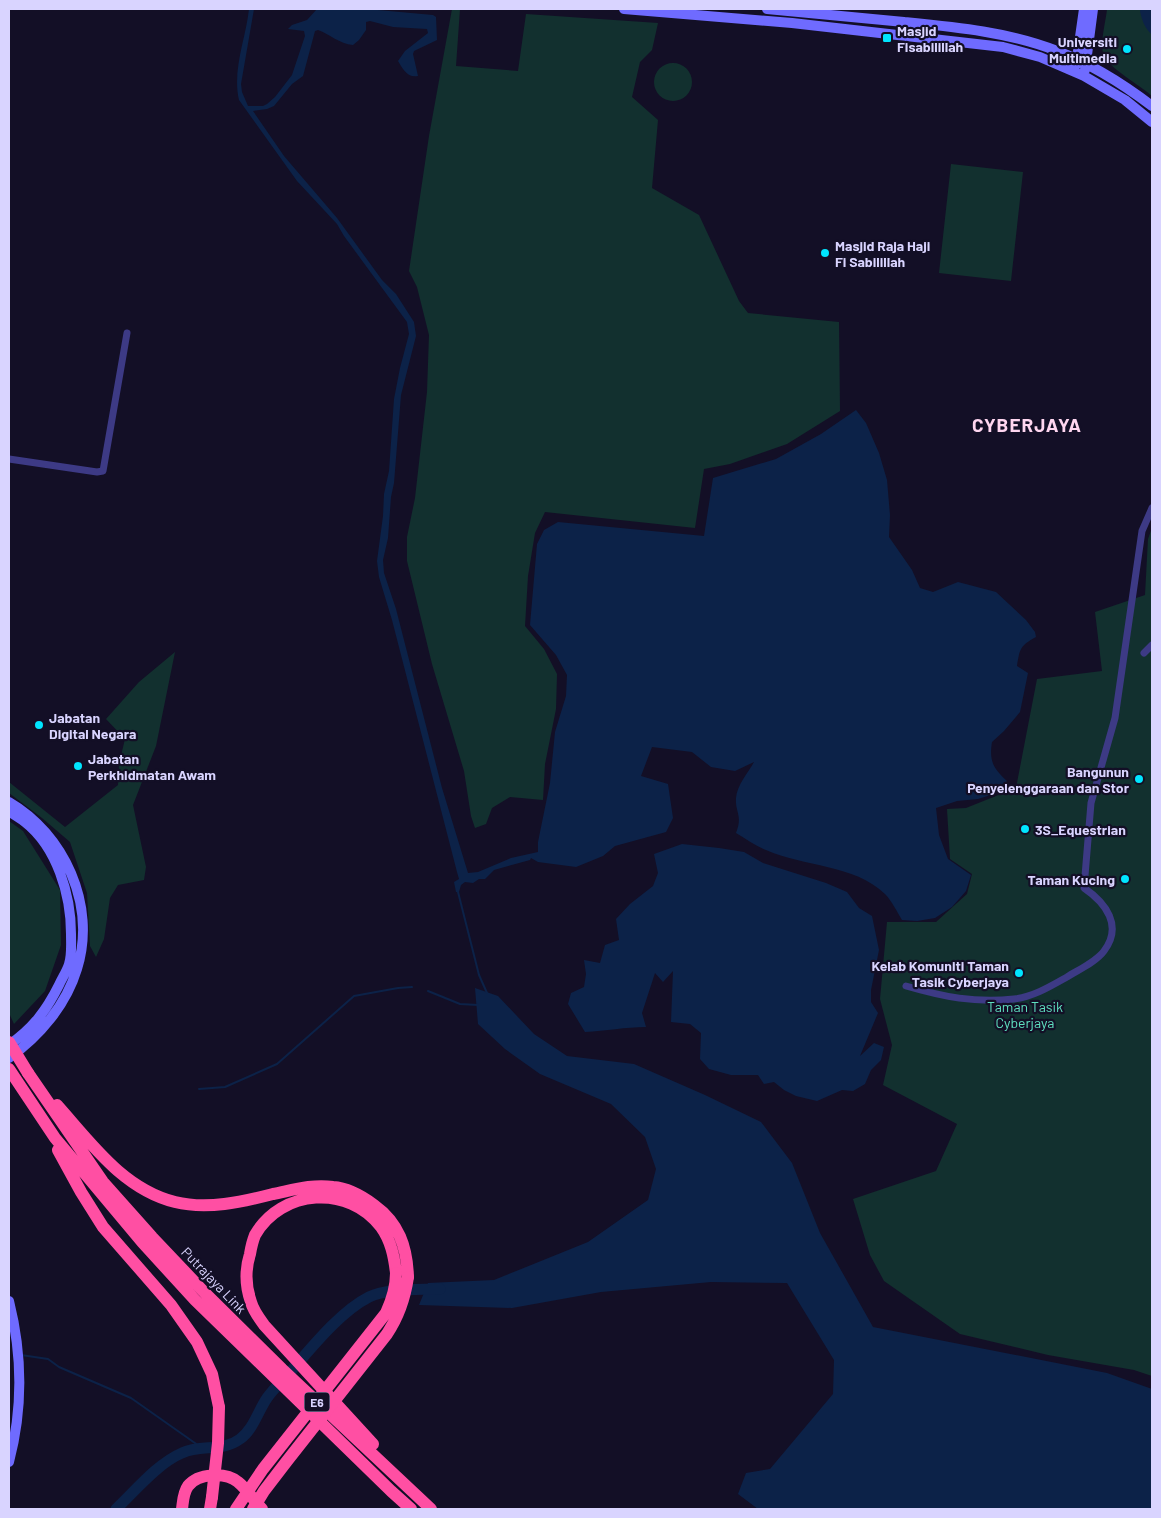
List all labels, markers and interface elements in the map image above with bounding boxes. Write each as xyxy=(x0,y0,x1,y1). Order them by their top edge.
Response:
place label: Masjid Fisabilillah xyxy=(897,22,963,55)
marker: Masjid Fisabilillah xyxy=(881,32,893,44)
place label: Universiti Multimedia xyxy=(1049,33,1117,66)
marker: Universiti Multimedia xyxy=(1121,43,1133,55)
place label: Masjid Raja Haji Fi Sabilillah xyxy=(835,237,930,270)
marker: Masjid Raja Haji Fi Sabilillah xyxy=(819,247,831,259)
district label: CYBERJAYA xyxy=(972,413,1082,436)
place label: Jabatan Digital Negara xyxy=(49,709,136,742)
marker: Jabatan Digital Negara xyxy=(33,719,45,731)
place label: Jabatan Perkhidmatan Awam xyxy=(88,750,216,783)
marker: Jabatan Perkhidmatan Awam xyxy=(72,760,84,772)
place label: Bangunun Penyelenggaraan dan Stor xyxy=(967,763,1130,796)
marker: Bangunun Penyelenggaraan dan Stor xyxy=(1133,773,1145,785)
place label: 3S_Equestrian xyxy=(1035,821,1126,838)
marker: 3S_Equestrian xyxy=(1019,823,1031,835)
place label: Taman Kucing xyxy=(1027,871,1115,888)
marker: Taman Kucing xyxy=(1119,873,1131,885)
place label: Kelab Komuniti Taman Tasik Cyberjaya xyxy=(871,957,1009,990)
marker: Kelab Komuniti Taman Tasik Cyberjaya xyxy=(1013,967,1025,979)
park label: Taman Tasik Cyberjaya xyxy=(987,998,1063,1031)
street label: Putrajaya Link xyxy=(178,1243,250,1317)
road number: E6 xyxy=(304,1392,330,1411)

